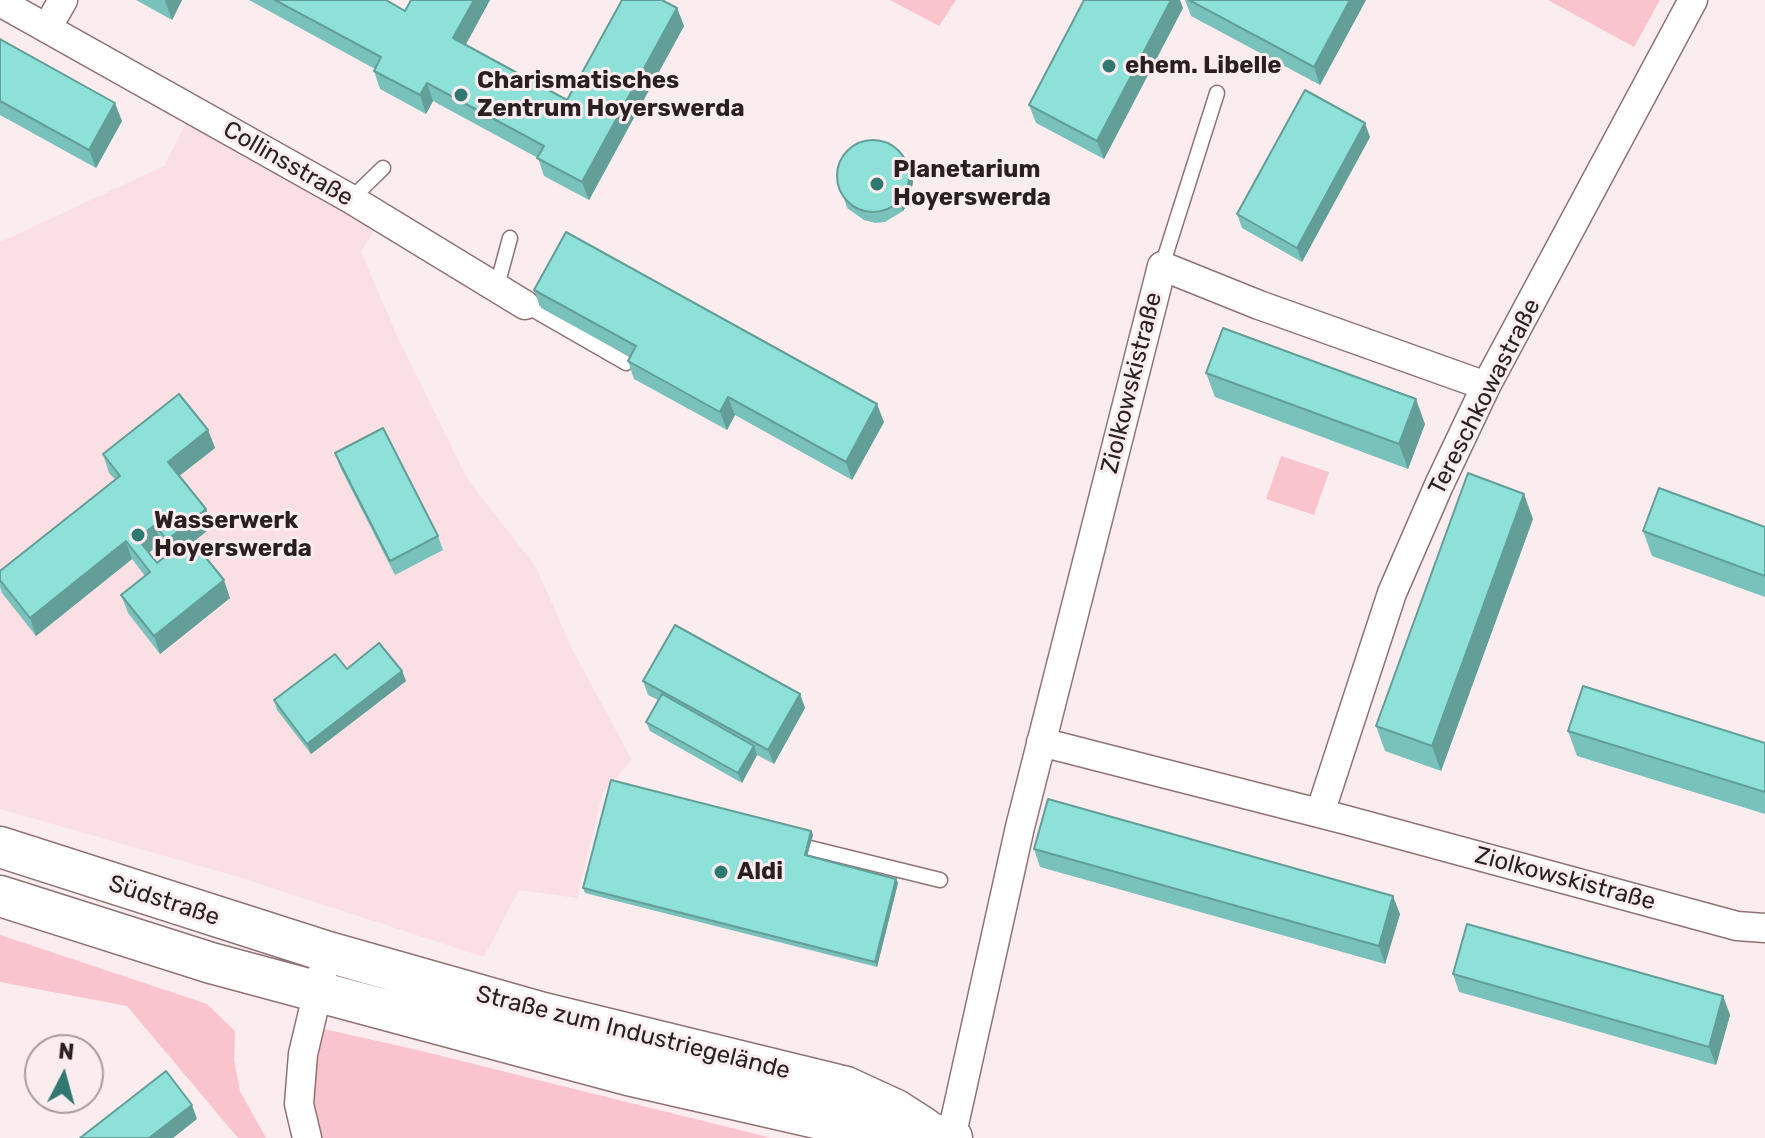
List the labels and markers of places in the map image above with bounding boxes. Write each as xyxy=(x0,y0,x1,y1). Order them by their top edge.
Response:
place label: ehem. Libelle xyxy=(1125,52,1282,80)
marker: ehem. Libelle xyxy=(1100,57,1118,75)
place label: Charismatisches Zentrum Hoyerswerda xyxy=(477,67,745,123)
marker: Charismatisches Zentrum Hoyerswerda xyxy=(452,86,470,104)
place label: Planetarium Hoyerswerda xyxy=(893,156,1051,212)
marker: Planetarium Hoyerswerda xyxy=(868,175,886,193)
place label: Wasserwerk Hoyerswerda xyxy=(154,507,312,563)
marker: Wasserwerk Hoyerswerda xyxy=(129,526,147,544)
place label: Aldi xyxy=(737,858,783,886)
marker: Aldi xyxy=(712,863,730,881)

